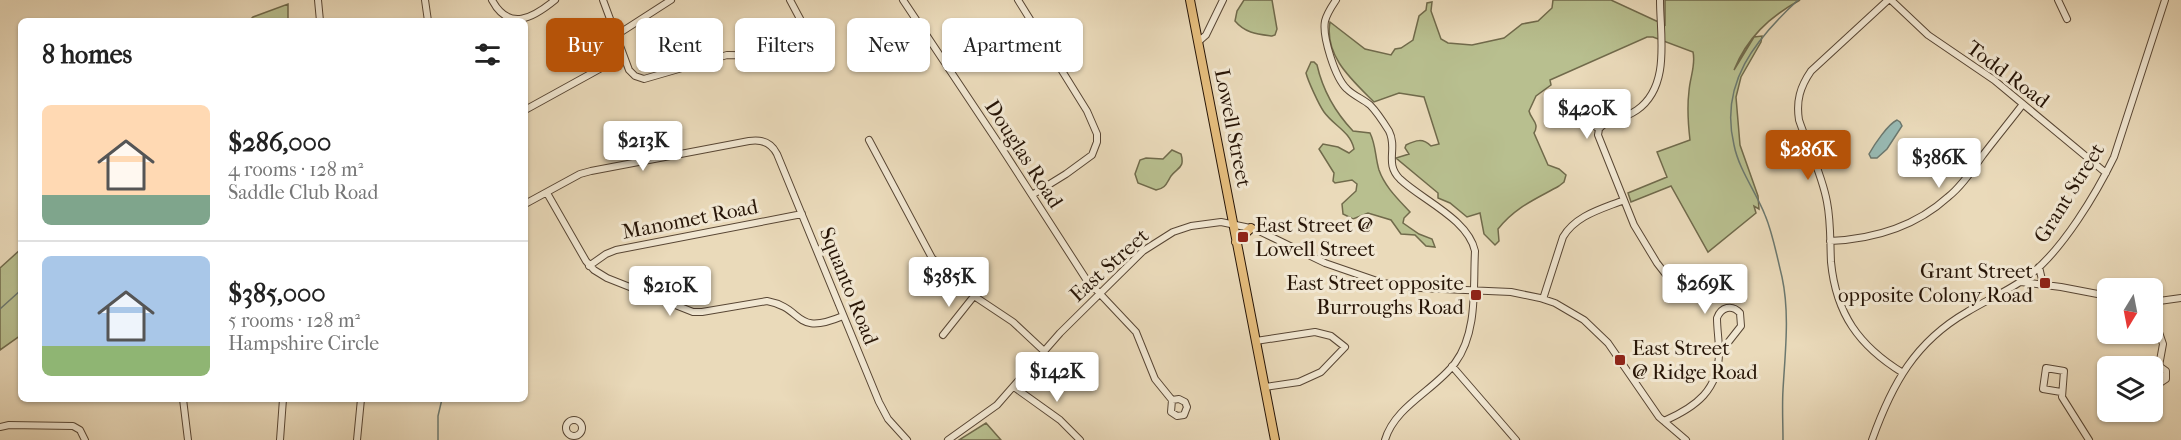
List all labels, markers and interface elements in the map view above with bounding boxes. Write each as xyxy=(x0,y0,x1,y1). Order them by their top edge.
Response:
chip: Buy xyxy=(546,18,624,72)
chip: Rent xyxy=(636,18,723,72)
chip: Filters xyxy=(735,18,835,72)
chip: New xyxy=(847,18,930,72)
chip: Apartment xyxy=(942,18,1083,72)
street label: Todd Road xyxy=(1962,35,2054,113)
icon: filters xyxy=(471,38,504,71)
text: 8 homes xyxy=(42,39,132,70)
street label: Lowell Street xyxy=(1210,67,1256,190)
pin: $420K xyxy=(1545,89,1629,140)
street label: Douglas Road xyxy=(980,95,1068,213)
text: $420K xyxy=(1558,97,1616,120)
pin: $213K xyxy=(601,121,685,172)
text: $286,000 xyxy=(228,127,331,158)
icon: home xyxy=(90,129,162,201)
text: $213K xyxy=(617,129,669,152)
pin: $286K xyxy=(1766,130,1850,181)
text: $286K xyxy=(1780,138,1836,161)
pin: $386K xyxy=(1897,138,1981,189)
street label: Grant Street xyxy=(2029,138,2109,247)
text: $386K xyxy=(1912,146,1966,169)
text: 4 rooms · 128 m² xyxy=(228,158,363,181)
text: Saddle Club Road xyxy=(228,181,378,204)
street label: Manomet Road xyxy=(620,194,761,244)
place label: East Street @ Lowell Street xyxy=(1255,213,1376,261)
street label: East Street xyxy=(1065,223,1154,307)
street label: Squanto Road xyxy=(815,224,884,349)
marker: East Street @ Lowell Street xyxy=(1236,230,1250,244)
pin: $385K xyxy=(907,257,991,308)
place label: Grant Street opposite Colony Road xyxy=(1838,259,2034,307)
pin: $269K xyxy=(1663,264,1747,315)
text: $385K xyxy=(923,265,975,288)
pin: $210K xyxy=(628,266,712,317)
place label: East Street opposite Burroughs Road xyxy=(1286,271,1465,319)
text: $269K xyxy=(1676,272,1734,295)
text: $210K xyxy=(643,274,697,297)
marker: Grant Street opposite Colony Road xyxy=(2038,276,2052,290)
text: $385,000 xyxy=(228,278,326,309)
north arrow xyxy=(2097,278,2163,344)
map controls xyxy=(2097,278,2163,422)
icon: home xyxy=(90,280,162,352)
marker: East Street opposite Burroughs Road xyxy=(1469,288,1483,302)
text: 5 rooms · 128 m² xyxy=(228,309,360,332)
text: Hampshire Circle xyxy=(228,332,379,355)
place label: East Street @ Ridge Road xyxy=(1632,336,1758,384)
pin: $142K xyxy=(1015,352,1099,403)
marker: East Street @ Ridge Road xyxy=(1613,353,1627,367)
button: layers xyxy=(2097,356,2163,422)
text: $142K xyxy=(1030,360,1084,383)

